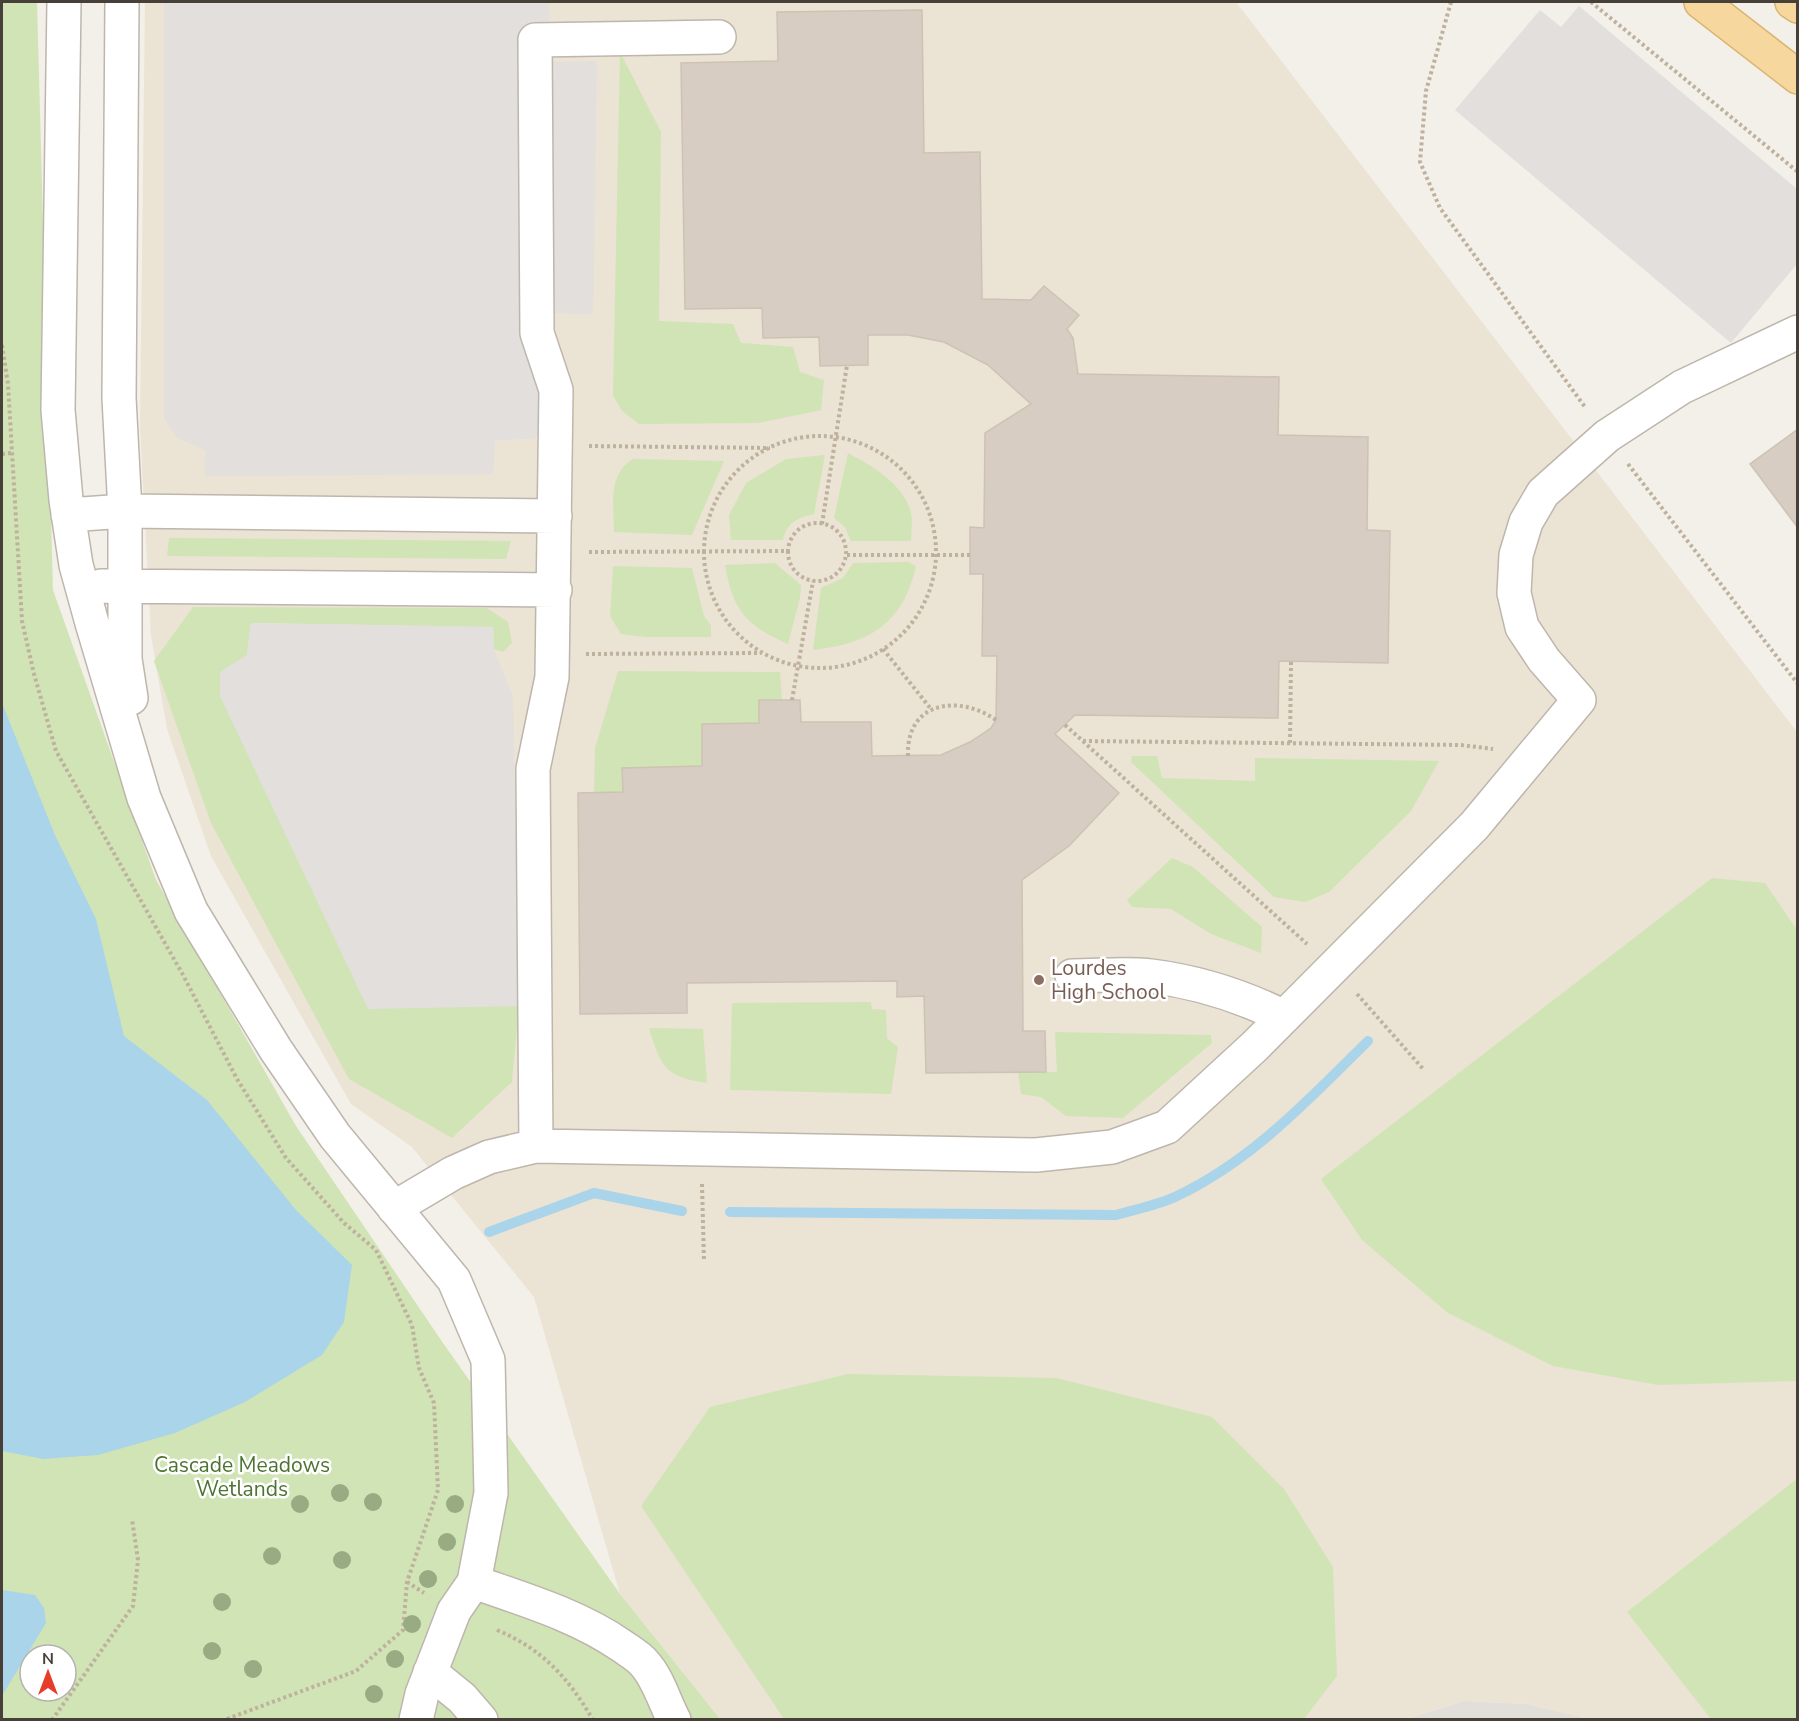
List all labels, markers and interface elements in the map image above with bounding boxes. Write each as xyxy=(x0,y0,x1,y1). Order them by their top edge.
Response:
place label: Lourdes High School xyxy=(1051,954,1166,1006)
marker: Lourdes High School xyxy=(1032,973,1046,987)
park label: Cascade Meadows Wetlands xyxy=(154,1451,330,1503)
north arrow xyxy=(18,1643,78,1703)
text: N xyxy=(42,1648,54,1670)

